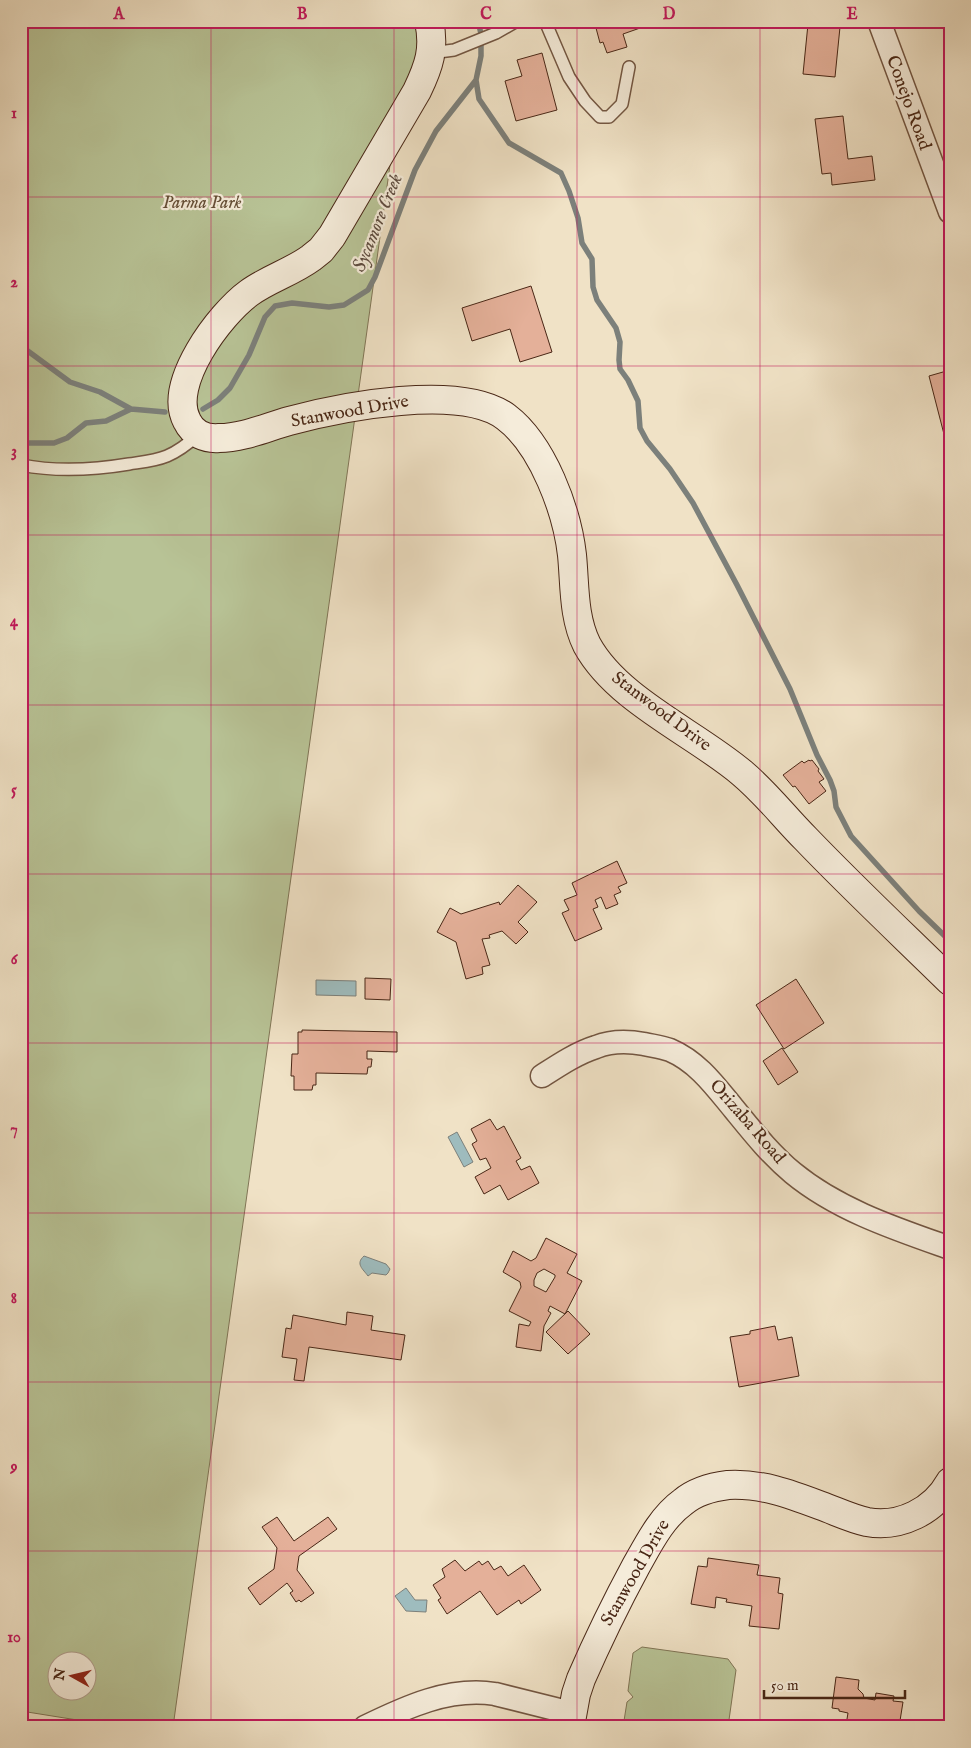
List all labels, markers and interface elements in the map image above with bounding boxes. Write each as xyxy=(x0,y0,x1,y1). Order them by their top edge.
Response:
text: A xyxy=(113,5,126,25)
text: B xyxy=(297,5,308,25)
text: C xyxy=(480,5,492,25)
text: D xyxy=(663,5,676,25)
text: E xyxy=(846,5,858,25)
street label: Conejo Road xyxy=(880,53,936,154)
text: 1 xyxy=(11,104,17,124)
water label: Sycamore Creek xyxy=(347,170,409,276)
park label: Parma Park xyxy=(162,192,242,215)
text: 2 xyxy=(10,273,18,293)
street label: Stanwood Drive xyxy=(289,390,411,434)
text: 3 xyxy=(11,442,17,462)
text: 4 xyxy=(10,612,19,632)
street label: Stanwood Drive xyxy=(607,667,715,757)
text: 5 xyxy=(11,781,17,801)
text: 6 xyxy=(11,950,19,970)
street label: Orizaba Road xyxy=(704,1075,790,1169)
text: 7 xyxy=(10,1120,18,1140)
text: 8 xyxy=(11,1289,17,1309)
text: 9 xyxy=(10,1458,18,1478)
street label: Stanwood Drive xyxy=(596,1516,676,1630)
text: 10 xyxy=(7,1628,21,1648)
north arrow xyxy=(48,1650,98,1700)
text: N xyxy=(50,1667,70,1683)
scale bar xyxy=(764,1668,905,1700)
text: 50 m xyxy=(771,1676,799,1695)

